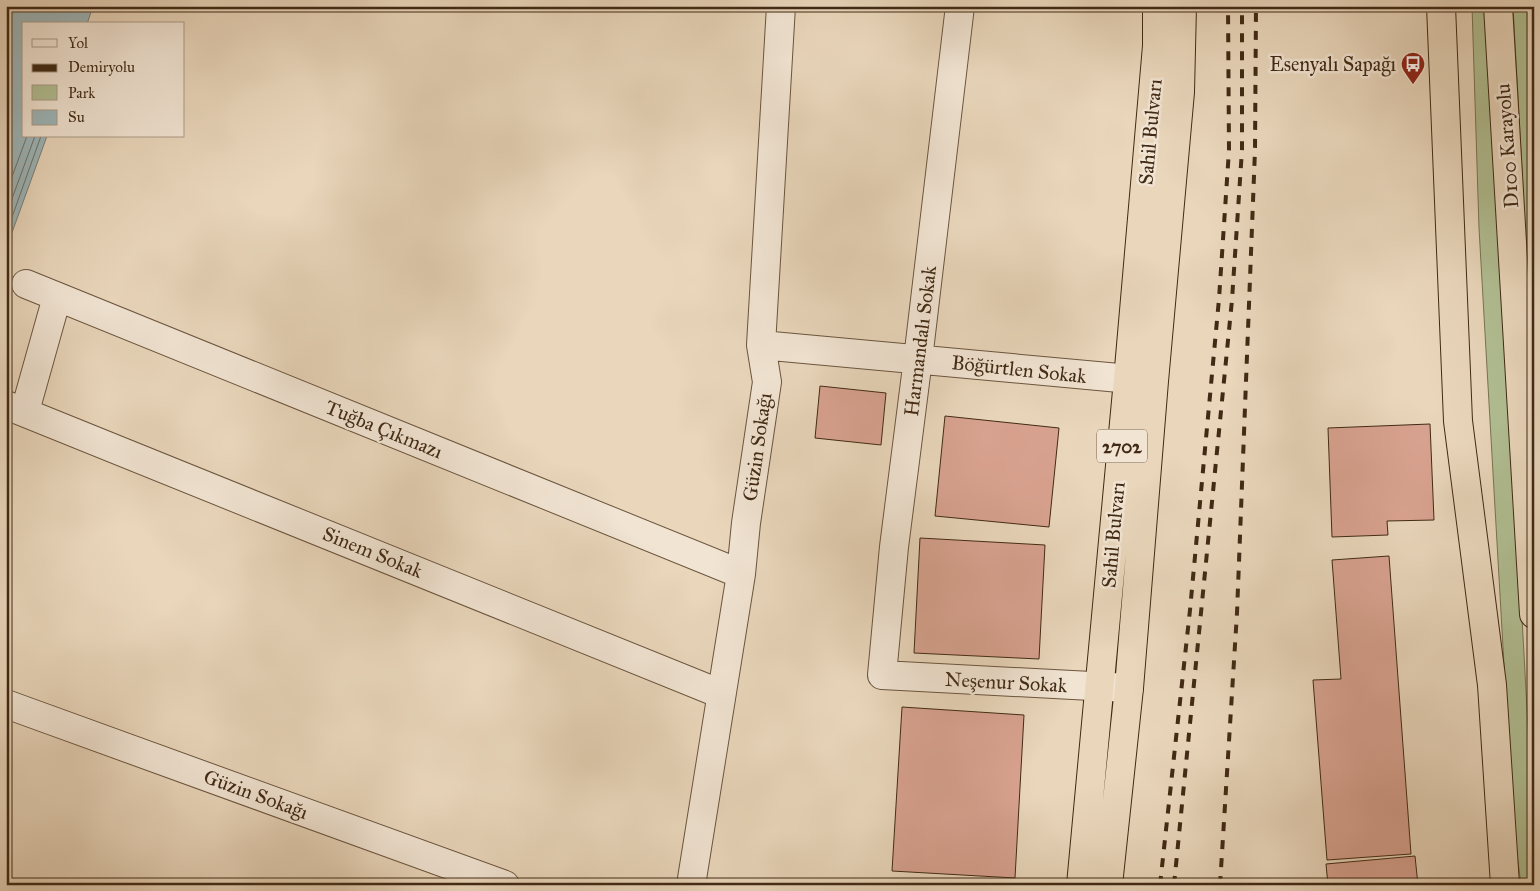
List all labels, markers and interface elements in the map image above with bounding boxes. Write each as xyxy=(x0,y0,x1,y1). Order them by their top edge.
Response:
legend xyxy=(22,22,185,138)
text: Yol xyxy=(68,34,89,52)
bus stop icon: Esenyalı Sapağı xyxy=(1400,51,1426,85)
place label: Esenyalı Sapağı xyxy=(1269,52,1396,77)
text: Demiryolu xyxy=(68,58,135,76)
street label: Sahil Bulvarı xyxy=(1133,77,1167,186)
street label: D100 Karayolu xyxy=(1491,83,1523,209)
text: Park xyxy=(68,84,95,102)
text: Su xyxy=(68,108,85,126)
street label: Harmandalı Sokak xyxy=(899,264,941,418)
street label: Böğürtlen Sokak xyxy=(950,350,1088,389)
street label: Güzin Sokağı xyxy=(738,391,778,503)
street label: Tuğba Çıkmazı xyxy=(322,395,447,465)
road number: 2702 xyxy=(1097,430,1147,462)
street label: Sahil Bulvarı xyxy=(1096,480,1130,589)
street label: Sinem Sokak xyxy=(319,521,427,583)
street label: Neşenur Sokak xyxy=(944,667,1068,697)
street label: Güzin Sokağı xyxy=(200,764,312,825)

